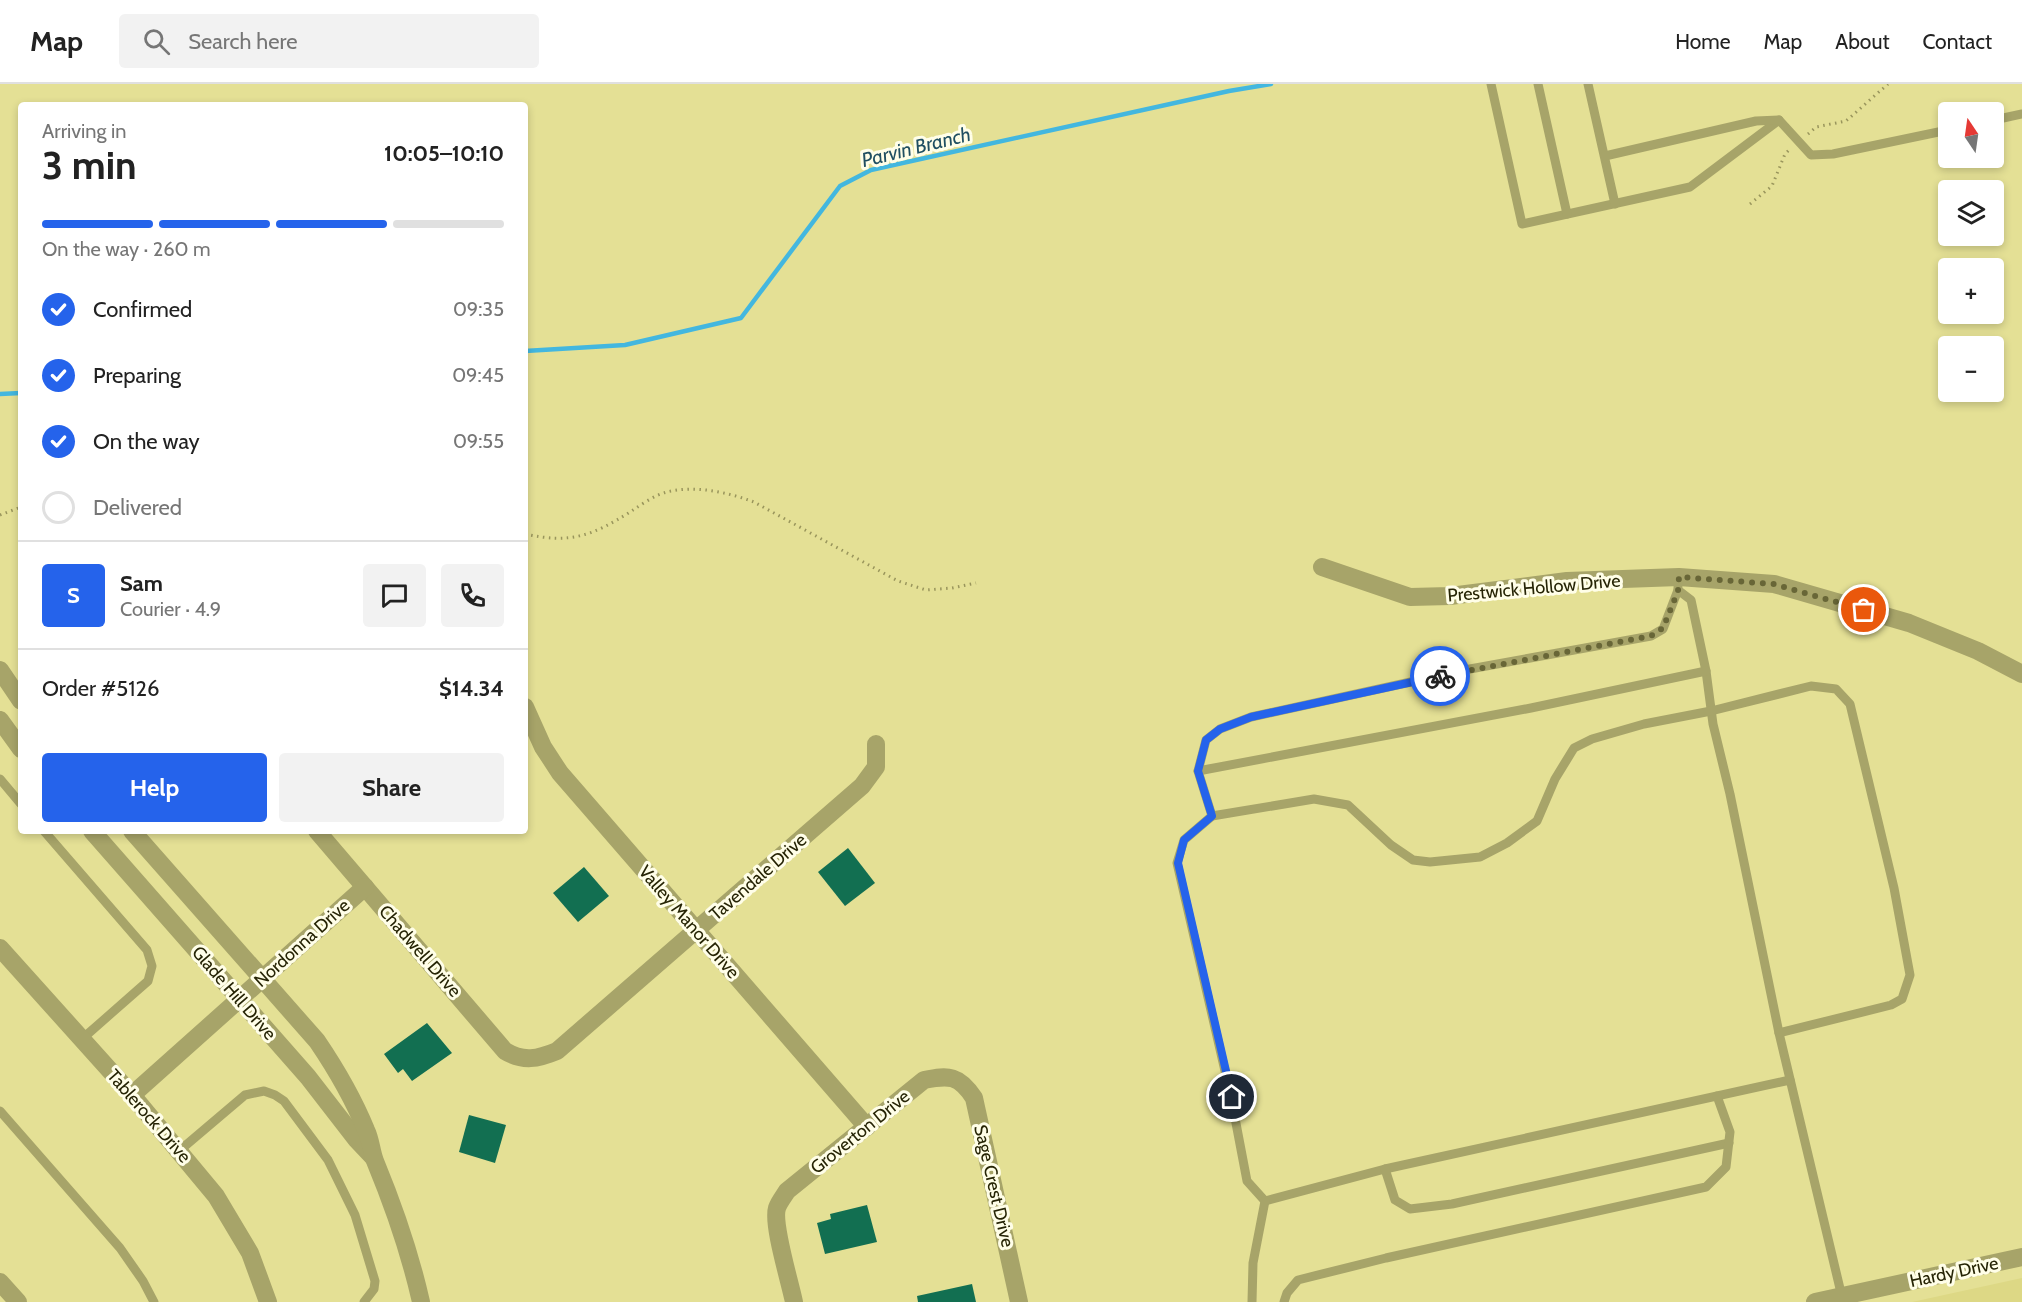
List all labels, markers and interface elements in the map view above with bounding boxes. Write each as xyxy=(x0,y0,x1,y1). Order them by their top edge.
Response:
search box xyxy=(119,14,539,68)
text: Map xyxy=(30,24,83,58)
icon: search xyxy=(140,25,173,58)
text: Search here xyxy=(188,28,297,55)
text: Home xyxy=(1675,29,1731,54)
text: Map xyxy=(1764,29,1802,54)
text: About xyxy=(1835,29,1889,54)
text: Contact xyxy=(1922,29,1992,54)
north arrow xyxy=(1938,102,2004,168)
map controls xyxy=(1938,102,2004,402)
text: Arriving in xyxy=(42,119,126,143)
water label: Parvin Branch xyxy=(859,122,973,172)
text: 10:05–10:10 xyxy=(384,140,504,167)
text: 3 min xyxy=(42,141,137,189)
button: layers xyxy=(1938,180,2004,246)
text: On the way · 260 m xyxy=(42,237,211,261)
button: + xyxy=(1938,258,2004,324)
icon: check xyxy=(42,293,75,326)
text: Confirmed xyxy=(93,296,192,323)
text: 09:35 xyxy=(453,297,504,321)
button: − xyxy=(1938,336,2004,402)
icon: check xyxy=(42,359,75,392)
text: Preparing xyxy=(93,362,181,389)
text: 09:45 xyxy=(452,363,504,387)
icon: check xyxy=(42,425,75,458)
text: On the way xyxy=(93,428,200,455)
text: 09:55 xyxy=(453,429,504,453)
text: Delivered xyxy=(93,494,182,521)
button: chat xyxy=(363,564,426,627)
button: phone xyxy=(441,564,504,627)
street label: Prestwick Hollow Drive xyxy=(1447,569,1621,607)
text: Sam xyxy=(120,570,163,597)
text: S xyxy=(67,582,80,609)
pin xyxy=(1838,584,1889,635)
icon: bag xyxy=(1847,593,1880,626)
text: Courier · 4.9 xyxy=(120,597,221,621)
courier xyxy=(1410,646,1470,706)
icon: bike xyxy=(1424,660,1457,693)
text: Order #5126 xyxy=(42,675,159,702)
text: $14.34 xyxy=(439,675,504,702)
button: Help xyxy=(42,753,267,822)
button: Share xyxy=(279,753,504,822)
street label: Tavendale Drive xyxy=(705,829,811,925)
street label: Valley Manor Drive xyxy=(634,861,744,983)
street label: Nordonna Drive xyxy=(250,894,354,992)
street label: Chadwell Drive xyxy=(374,901,466,1001)
street label: Glade Hill Drive xyxy=(187,941,281,1045)
street label: Tablerock Drive xyxy=(102,1065,196,1167)
pin xyxy=(1206,1071,1257,1122)
icon: home xyxy=(1215,1080,1248,1113)
street label: Groverton Drive xyxy=(806,1085,914,1179)
street label: Sage Crest Drive xyxy=(969,1123,1019,1249)
street label: Hardy Drive xyxy=(1908,1252,2000,1292)

